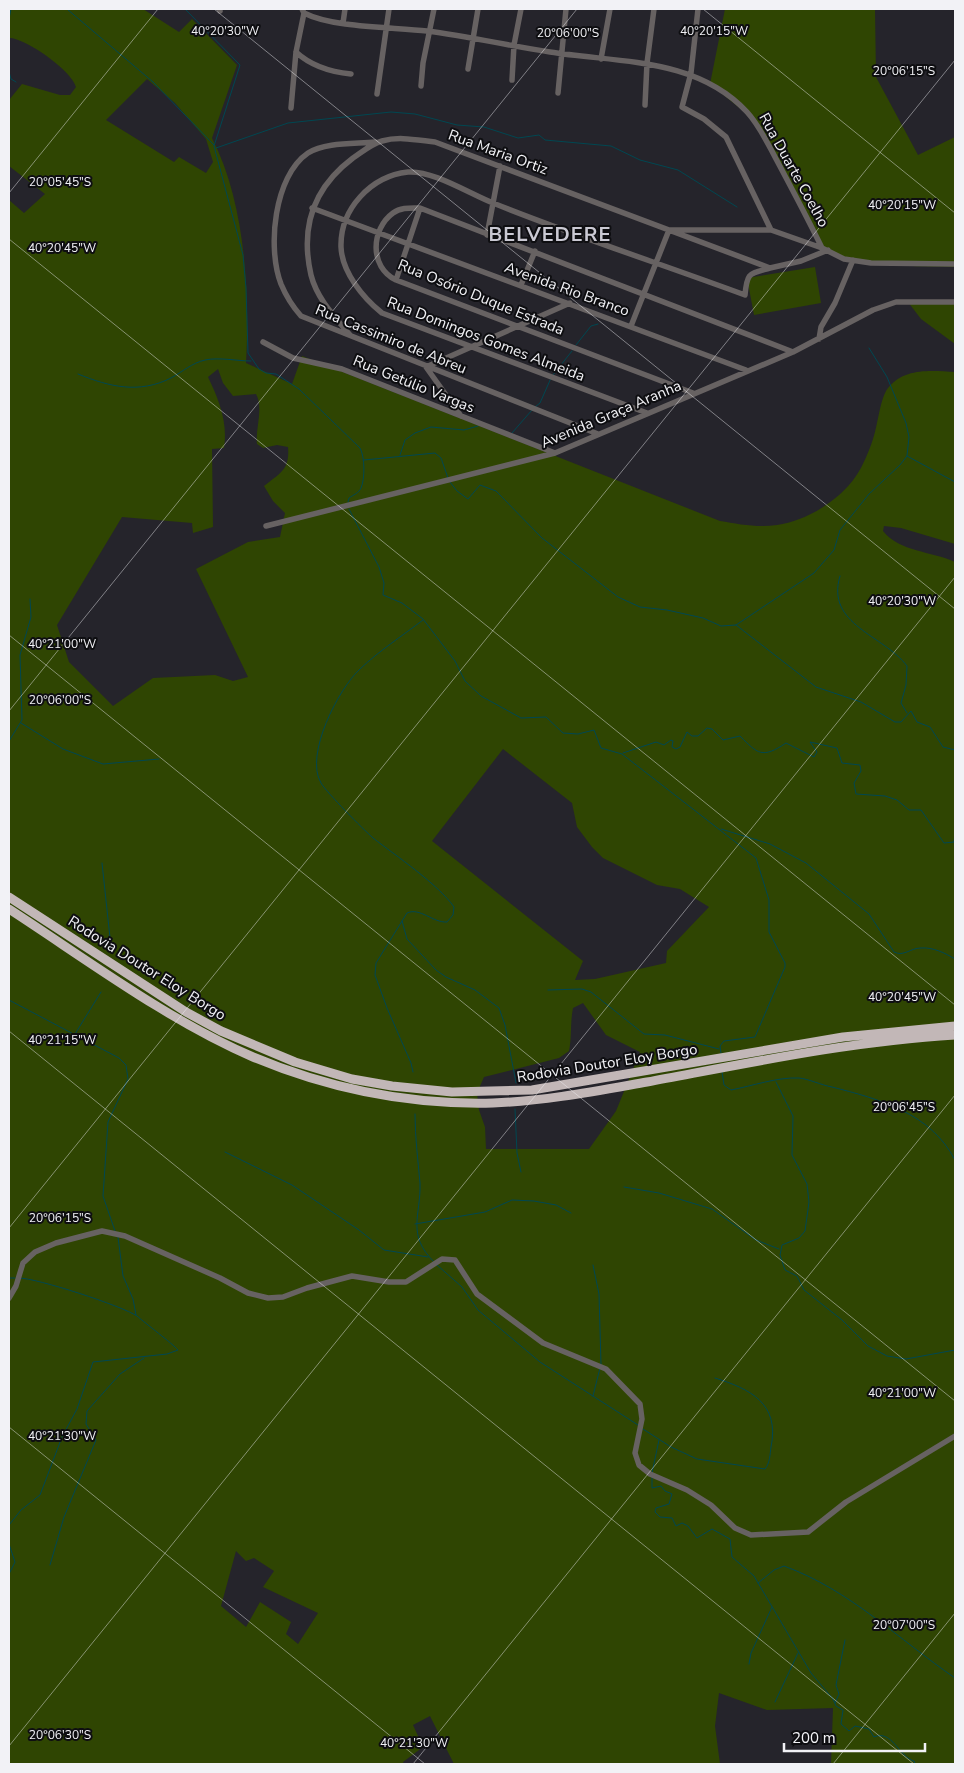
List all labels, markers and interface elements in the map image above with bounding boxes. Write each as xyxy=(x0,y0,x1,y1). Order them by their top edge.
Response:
text: 40°20'30"W xyxy=(191,23,259,39)
text: 40°20'15"W xyxy=(680,23,748,39)
text: 20°06'00"S xyxy=(537,25,599,41)
text: 20°06'15"S xyxy=(873,63,935,79)
street label: Rua Duarte Coelho xyxy=(754,109,834,231)
street label: Rua Maria Ortiz xyxy=(445,125,551,179)
text: 20°05'45"S xyxy=(29,174,91,190)
text: 40°20'15"W xyxy=(868,197,936,213)
district label: BELVEDERE xyxy=(489,221,611,248)
text: 40°20'45"W xyxy=(28,240,96,256)
street label: Rua Osório Duque Estrada xyxy=(395,254,567,340)
street label: Avenida Rio Branco xyxy=(502,257,632,321)
street label: Rua Domingos Gomes Almeida xyxy=(384,292,588,386)
street label: Rua Cassimiro de Abreu xyxy=(312,299,470,379)
street label: Rua Getúlio Vargas xyxy=(350,350,478,418)
street label: Avenida Graça Aranha xyxy=(538,375,684,453)
text: 40°20'30"W xyxy=(868,593,936,609)
text: 40°21'00"W xyxy=(28,636,96,652)
text: 20°06'00"S xyxy=(29,692,91,708)
street label: Rodovia Doutor Eloy Borgo xyxy=(64,911,230,1025)
text: 40°20'45"W xyxy=(868,989,936,1005)
text: 40°21'15"W xyxy=(28,1032,96,1048)
street label: Rodovia Doutor Eloy Borgo xyxy=(515,1039,699,1087)
text: 20°06'45"S xyxy=(873,1099,935,1115)
text: 20°06'15"S xyxy=(29,1210,91,1226)
text: 40°21'00"W xyxy=(868,1385,936,1401)
text: 40°21'30"W xyxy=(28,1428,96,1444)
text: 20°07'00"S xyxy=(873,1617,935,1633)
scale bar xyxy=(784,1720,925,1752)
text: 20°06'30"S xyxy=(29,1727,91,1743)
text: 200 m xyxy=(792,1728,836,1748)
text: 40°21'30"W xyxy=(380,1735,448,1751)

